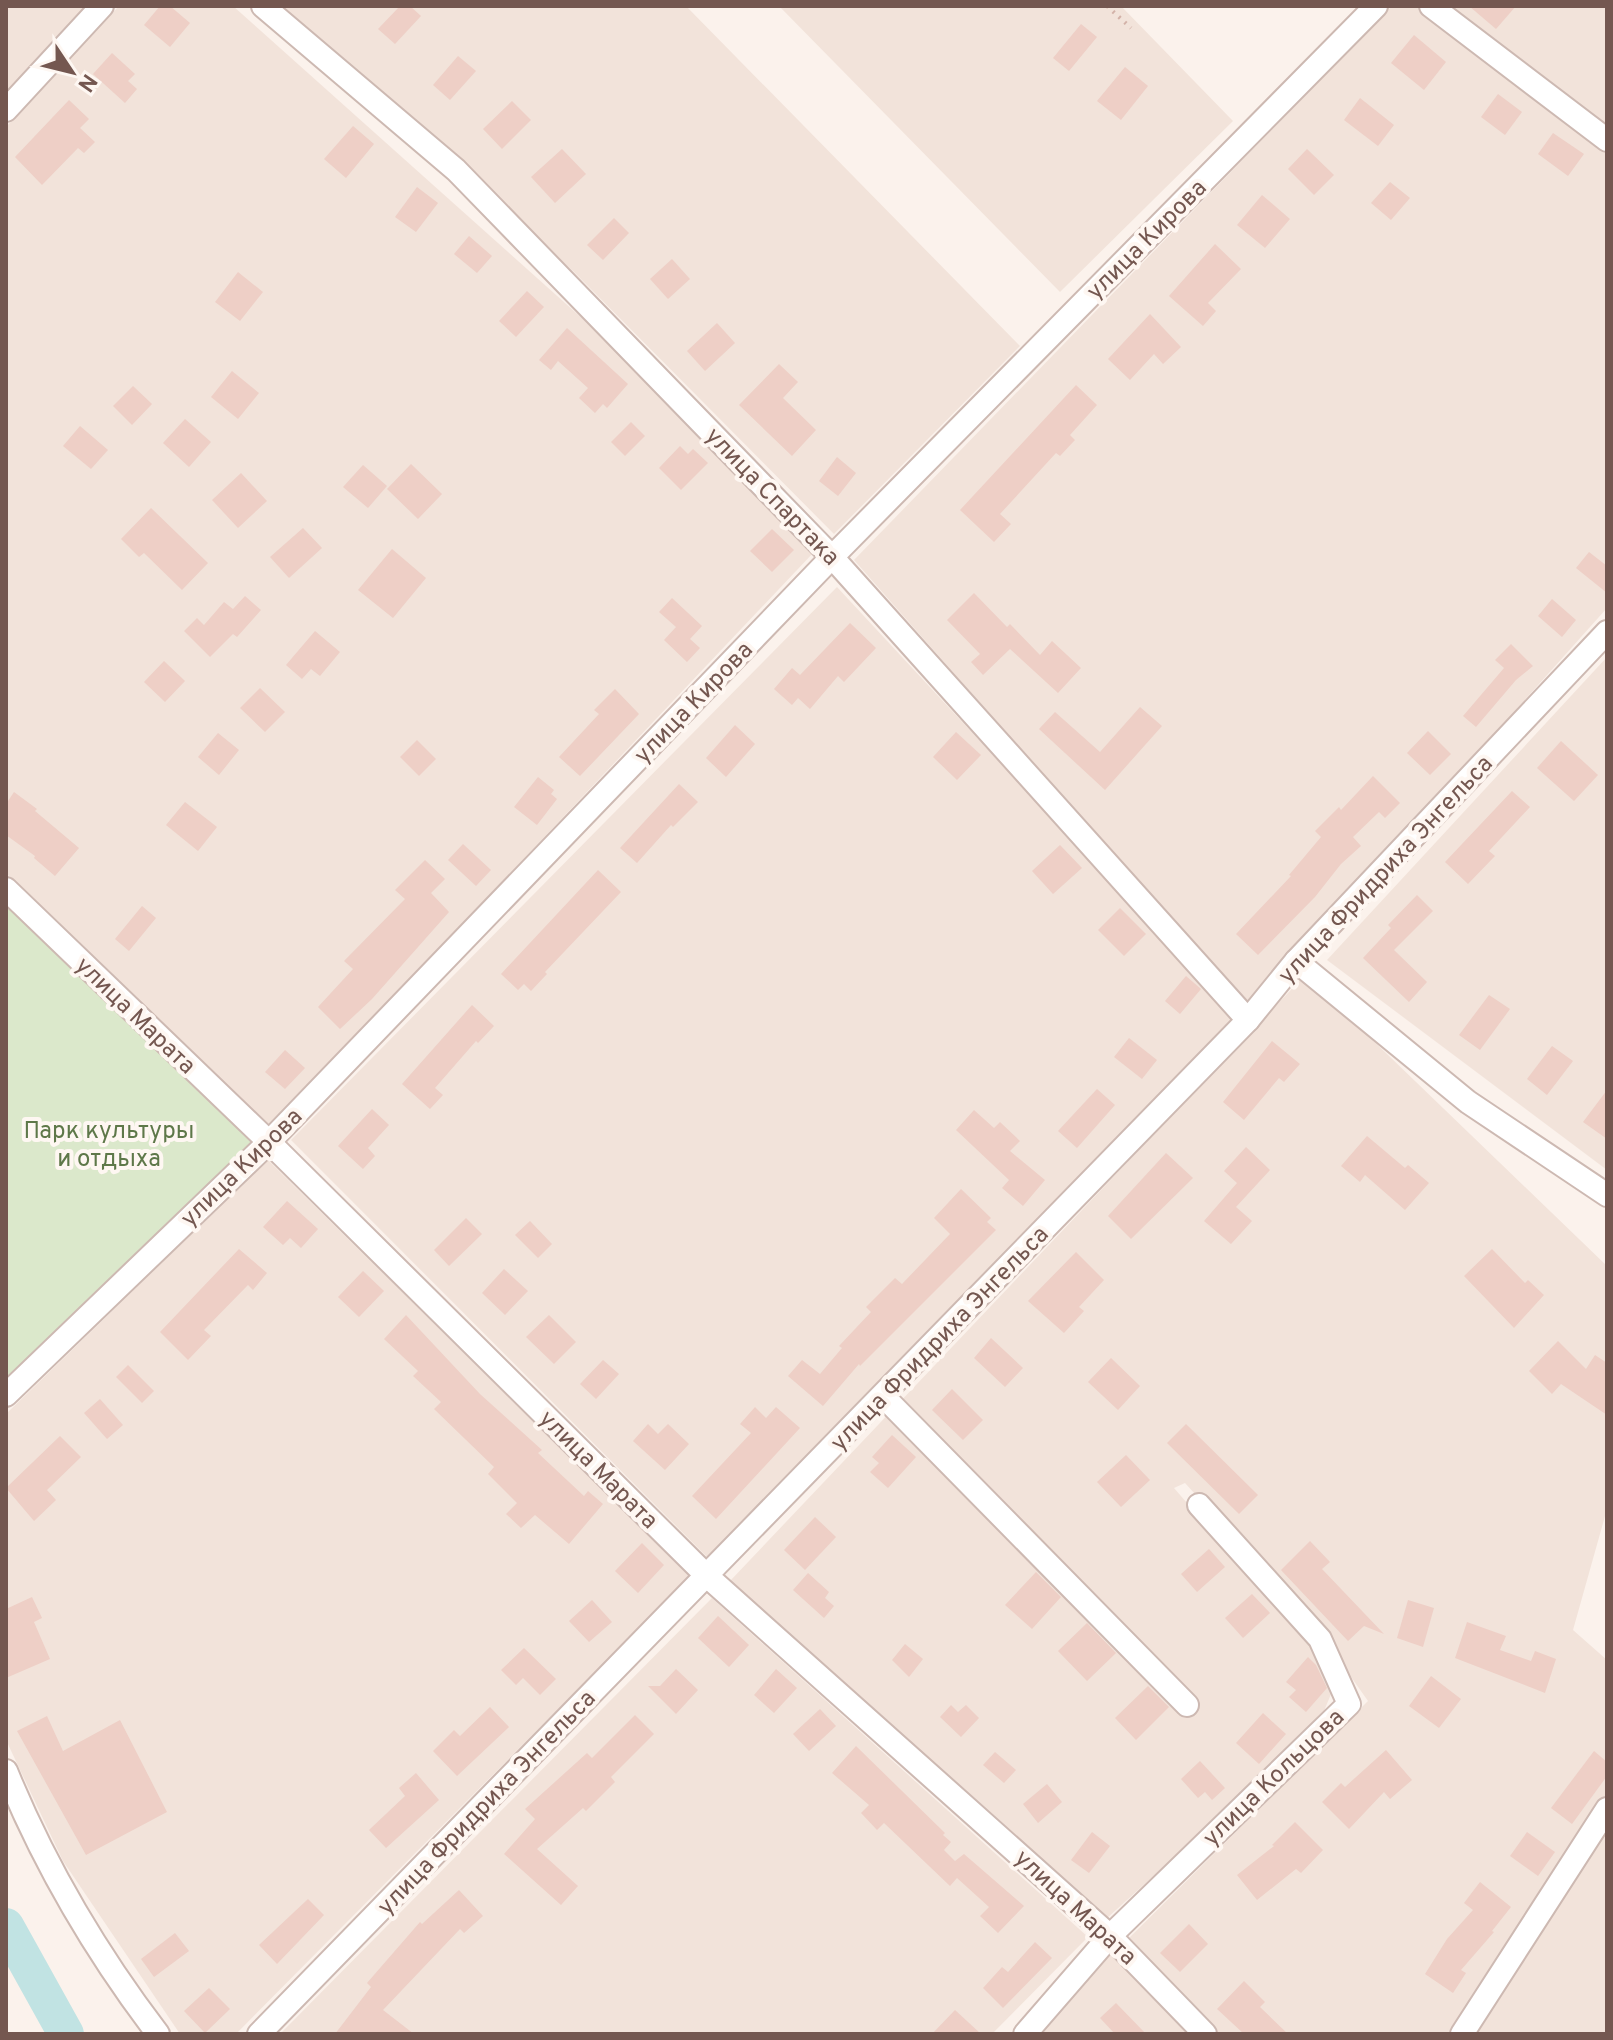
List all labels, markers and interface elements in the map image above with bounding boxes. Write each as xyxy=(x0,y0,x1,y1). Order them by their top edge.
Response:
north arrow xyxy=(32,32,112,112)
text: N xyxy=(71,68,102,96)
street label: улица Кирова xyxy=(1081,174,1214,307)
street label: улица Спартака xyxy=(698,422,845,573)
street label: улица Кирова xyxy=(629,636,760,771)
street label: улица Фридриха Энгельса xyxy=(1273,750,1500,991)
street label: улица Марата xyxy=(68,951,201,1081)
street label: улица Кирова xyxy=(175,1103,310,1234)
park label: Парк культуры и отдыха xyxy=(24,1117,195,1175)
street label: улица Фридриха Энгельса xyxy=(825,1221,1056,1458)
street label: улица Марата xyxy=(532,1405,663,1536)
street label: улица Фридриха Энгельса xyxy=(372,1685,603,1922)
street label: улица Кольцова xyxy=(1197,1703,1351,1854)
street label: улица Марата xyxy=(1007,1844,1142,1973)

